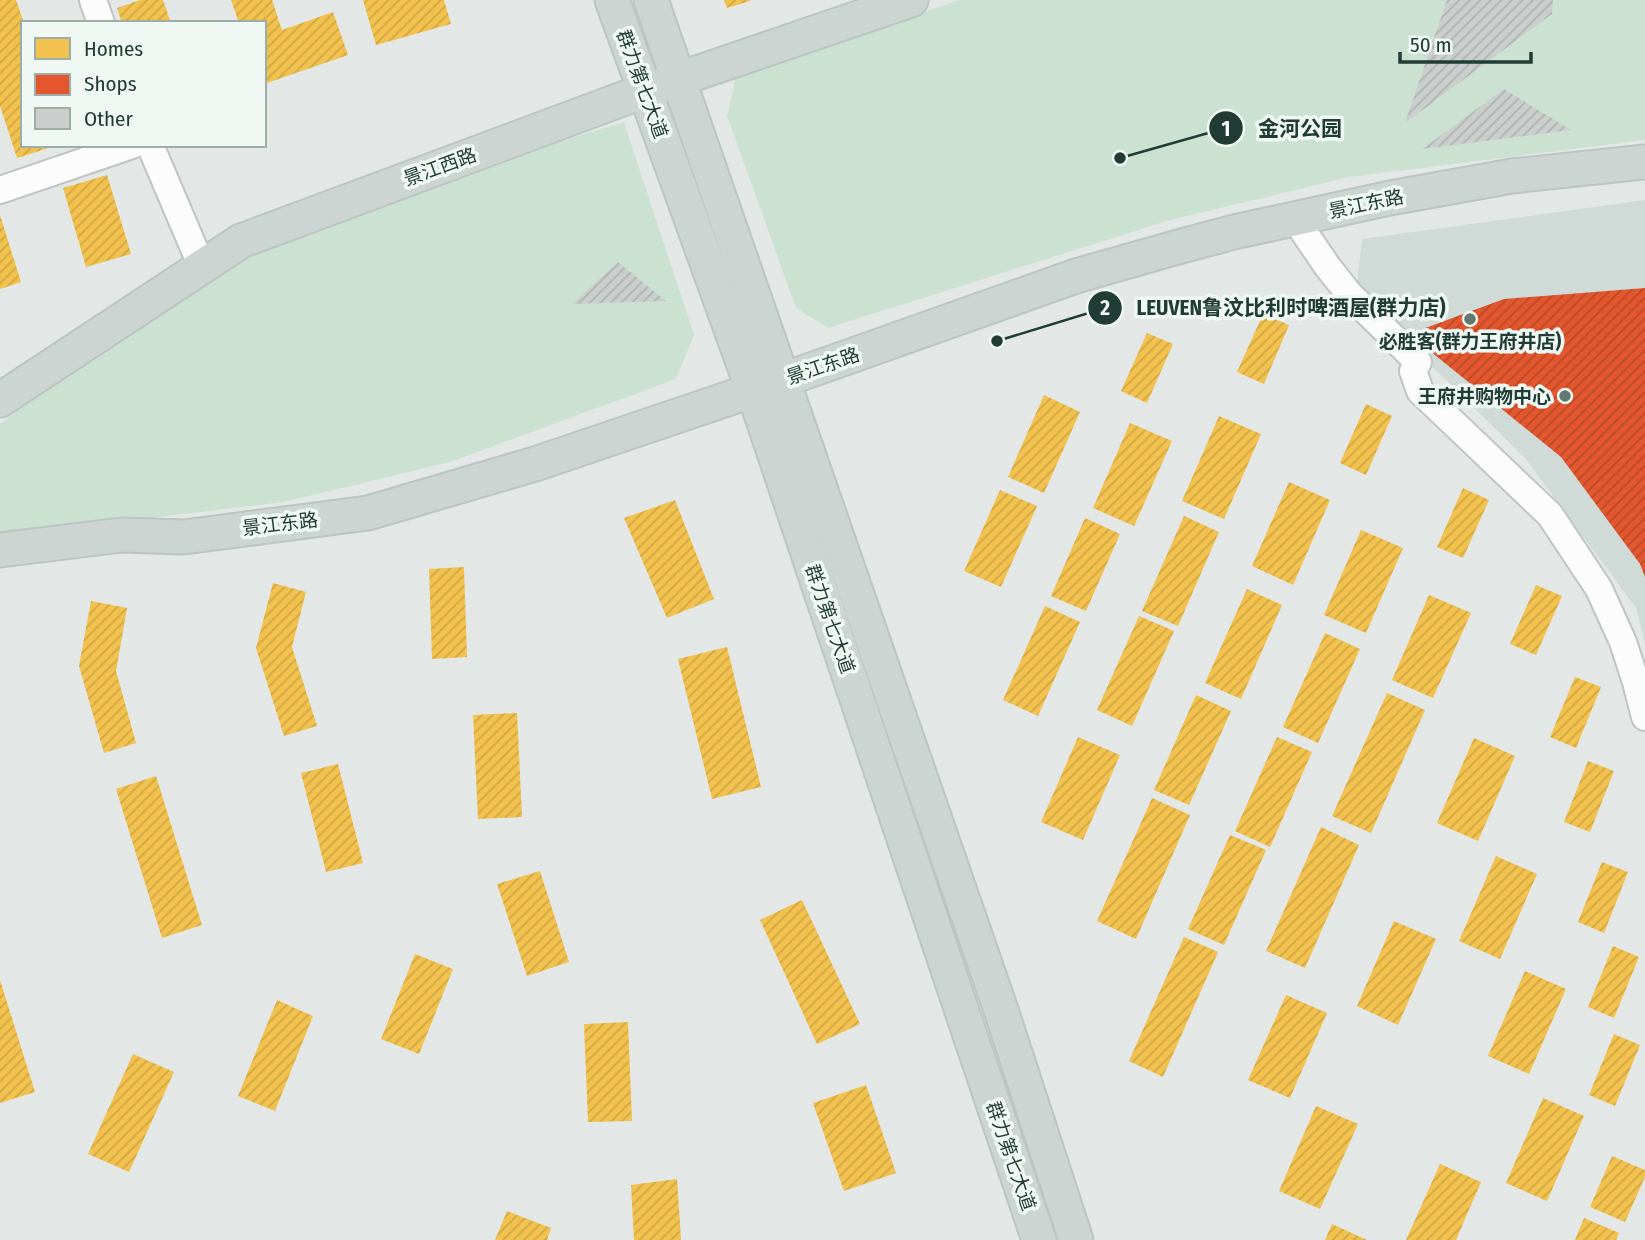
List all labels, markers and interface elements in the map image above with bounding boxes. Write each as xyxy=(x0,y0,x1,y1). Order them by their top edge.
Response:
legend xyxy=(21,21,266,147)
scale bar xyxy=(1400,21,1531,65)
street label: 群力第七大道 xyxy=(612,26,672,142)
text: 50 m xyxy=(1410,32,1452,58)
text: Homes xyxy=(84,36,143,62)
text: Shops xyxy=(84,71,137,97)
text: Other xyxy=(84,106,133,132)
callout: 金河公园 xyxy=(1209,107,1356,149)
text: 1 xyxy=(1222,116,1230,142)
text: 金河公园 xyxy=(1258,116,1342,142)
street label: 景江西路 xyxy=(400,143,480,191)
street label: 景江东路 xyxy=(1326,185,1406,223)
callout: LEUVEN鲁汶比利时啤酒屋(群力店) xyxy=(1087,287,1459,329)
text: 2 xyxy=(1099,295,1110,321)
text: LEUVEN鲁汶比利时啤酒屋(群力店) xyxy=(1136,295,1446,321)
marker: 必胜客(群力王府井店) xyxy=(1462,311,1478,327)
place label: 必胜客(群力王府井店) xyxy=(1379,330,1561,353)
street label: 景江东路 xyxy=(783,343,863,389)
place label: 王府井购物中心 xyxy=(1418,385,1551,408)
marker: 王府井购物中心 xyxy=(1557,388,1573,404)
street label: 景江东路 xyxy=(241,508,319,540)
street label: 群力第七大道 xyxy=(801,561,859,677)
street label: 群力第七大道 xyxy=(982,1098,1040,1214)

